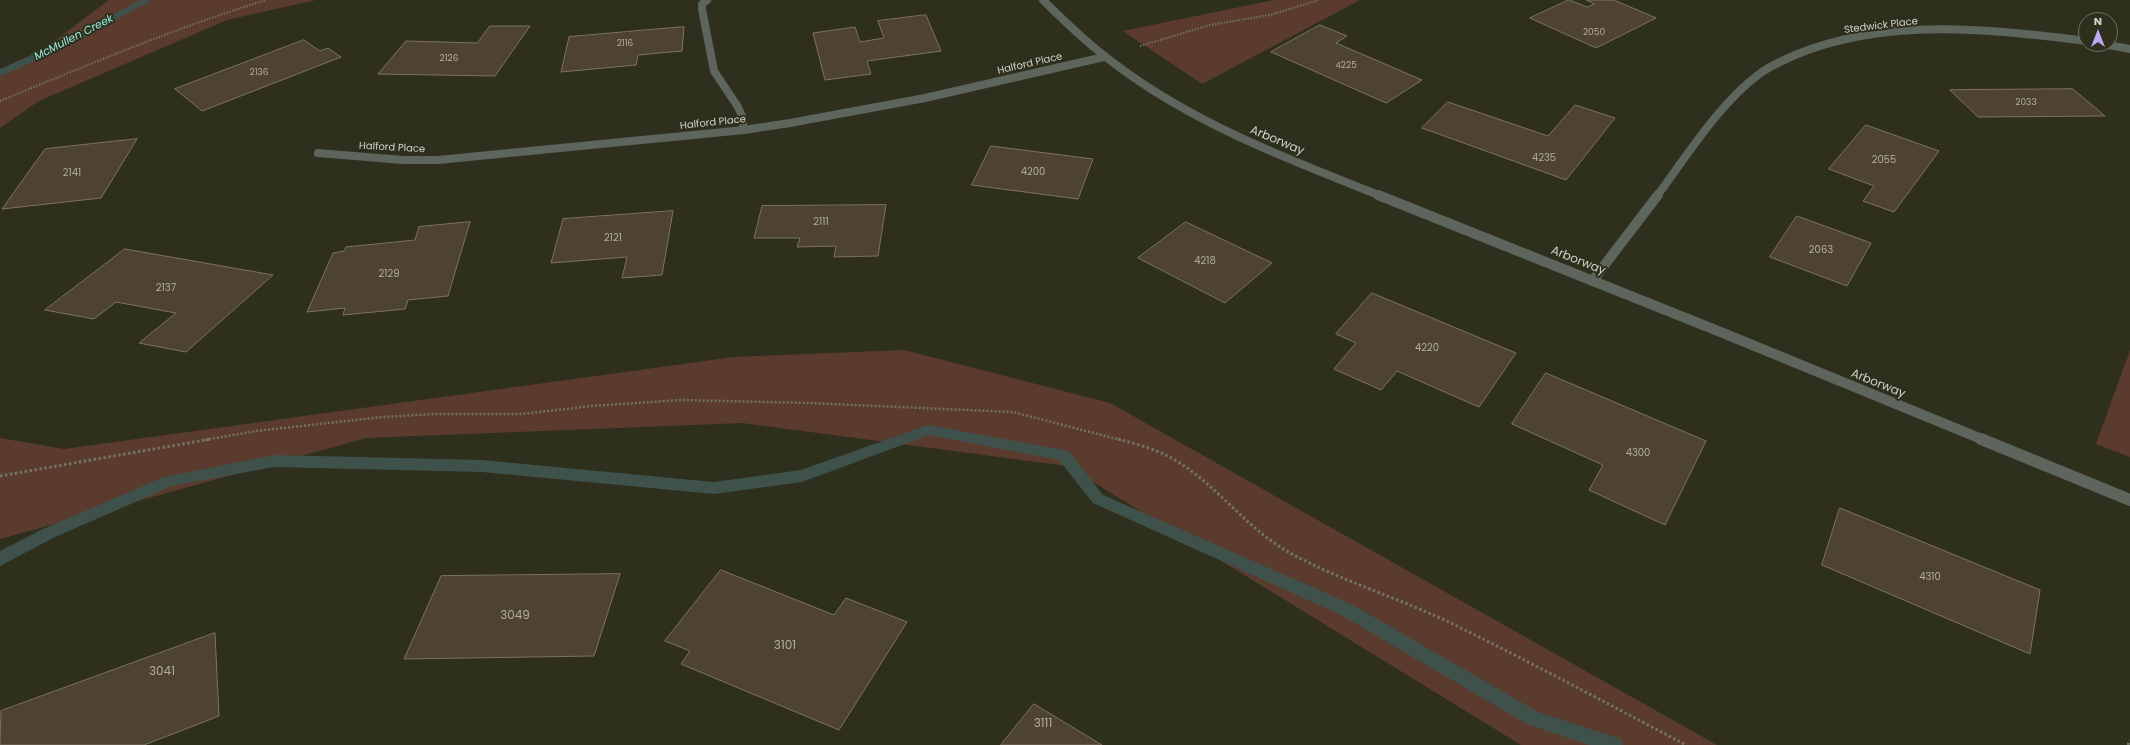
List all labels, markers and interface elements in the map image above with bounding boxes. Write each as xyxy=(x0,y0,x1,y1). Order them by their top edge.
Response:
water label: McMullen Creek xyxy=(32,12,116,64)
north arrow xyxy=(2078,12,2118,52)
text: N xyxy=(2094,13,2102,29)
street label: Stedwick Place xyxy=(1843,16,1919,36)
house number: 2050 xyxy=(1583,28,1605,38)
house number: 2116 xyxy=(617,39,633,49)
street label: Halford Place xyxy=(996,51,1064,77)
house number: 2126 xyxy=(440,54,458,64)
house number: 4225 xyxy=(1335,61,1357,71)
house number: 2136 xyxy=(249,68,269,78)
house number: 2033 xyxy=(2015,98,2037,108)
street label: Halford Place xyxy=(679,114,747,132)
street label: Arborway xyxy=(1248,123,1306,159)
street label: Halford Place xyxy=(359,140,425,156)
house number: 4235 xyxy=(1532,152,1556,164)
house number: 2055 xyxy=(1872,154,1896,166)
house number: 4200 xyxy=(1021,166,1045,178)
house number: 2141 xyxy=(63,167,81,179)
house number: 2111 xyxy=(813,216,829,228)
house number: 2121 xyxy=(604,232,622,244)
street label: Arborway xyxy=(1549,244,1607,278)
house number: 2063 xyxy=(1809,244,1833,256)
house number: 4218 xyxy=(1194,255,1216,267)
house number: 2129 xyxy=(379,268,399,280)
house number: 2137 xyxy=(156,282,176,294)
house number: 4220 xyxy=(1415,342,1439,354)
street label: Arborway xyxy=(1849,367,1907,401)
house number: 4300 xyxy=(1626,447,1650,459)
house number: 4310 xyxy=(1919,571,1941,583)
house number: 3049 xyxy=(500,609,530,623)
house number: 3101 xyxy=(774,639,796,653)
house number: 3041 xyxy=(149,665,175,679)
house number: 3111 xyxy=(1034,717,1052,731)

